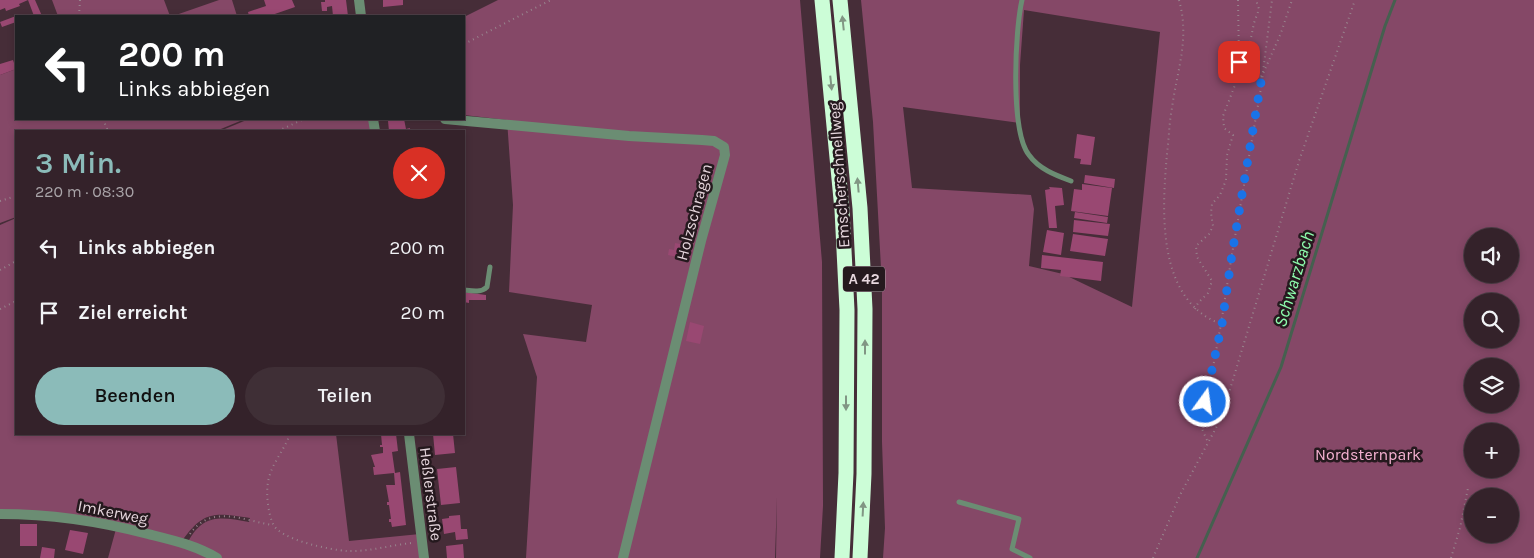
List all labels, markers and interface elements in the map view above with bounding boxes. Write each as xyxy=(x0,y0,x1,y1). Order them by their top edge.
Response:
one-way arrow xyxy=(839,14,847,30)
text: 200 m xyxy=(118,34,226,75)
icon: left xyxy=(35,35,100,100)
pin xyxy=(1218,41,1260,83)
icon: arrive xyxy=(1225,48,1253,76)
text: Links abbiegen xyxy=(118,76,270,102)
one-way arrow xyxy=(827,76,835,92)
street label: Emscherschnellweg xyxy=(824,101,854,249)
text: 3 Min. xyxy=(35,145,121,181)
button: close xyxy=(393,147,445,199)
street label: Holzschragen xyxy=(672,162,716,262)
one-way arrow xyxy=(854,176,862,192)
text: 220 m · 08:30 xyxy=(35,182,134,201)
water label: Schwarzbach xyxy=(1269,228,1319,330)
map controls xyxy=(1464,228,1519,543)
button: sound xyxy=(1464,228,1519,283)
icon: left xyxy=(35,234,63,262)
text: Links abbiegen xyxy=(78,237,215,259)
text: 200 m xyxy=(389,237,445,259)
road number: A 42 xyxy=(843,266,885,292)
button: search xyxy=(1464,293,1519,348)
icon: arrive xyxy=(35,299,63,327)
text: Ziel erreicht xyxy=(78,302,188,324)
text: 20 m xyxy=(400,302,445,324)
one-way arrow xyxy=(861,339,869,355)
button: layers xyxy=(1464,358,1519,413)
button: Beenden xyxy=(35,367,235,425)
button: Teilen xyxy=(245,367,445,425)
position arrow xyxy=(1178,375,1230,427)
one-way arrow xyxy=(842,395,850,411)
button: + xyxy=(1464,423,1519,478)
park label: Nordsternpark xyxy=(1315,445,1421,464)
street label: Heßlerstraße xyxy=(416,446,446,542)
button: − xyxy=(1464,488,1519,543)
street label: Imkerweg xyxy=(76,496,150,528)
one-way arrow xyxy=(859,501,867,517)

